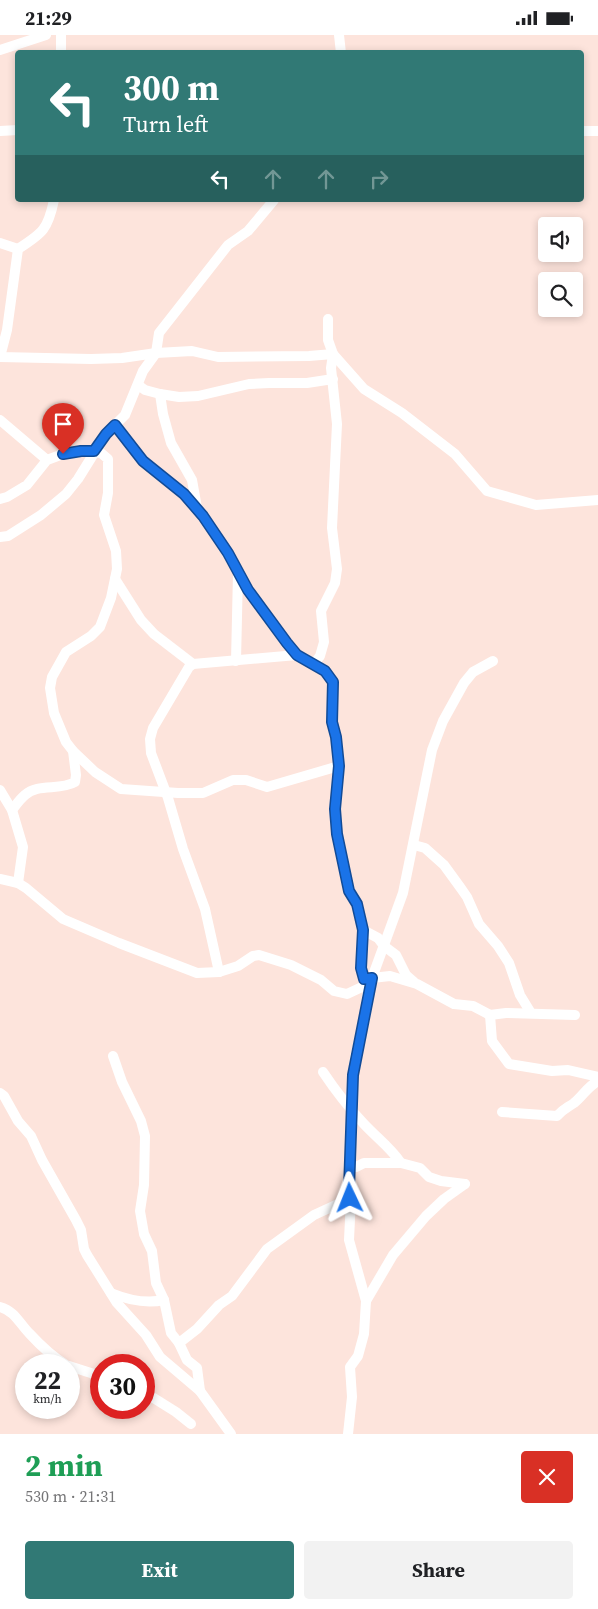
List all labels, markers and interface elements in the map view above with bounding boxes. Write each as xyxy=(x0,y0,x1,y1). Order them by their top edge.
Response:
text: 21:29 xyxy=(25,5,72,31)
text: 300 m xyxy=(123,64,219,112)
icon: left xyxy=(40,70,105,135)
text: Turn left xyxy=(123,109,208,139)
icon: left xyxy=(206,165,234,193)
icon: ahead xyxy=(259,165,287,193)
icon: ahead xyxy=(312,165,340,193)
icon: right xyxy=(365,165,393,193)
map controls xyxy=(538,217,583,317)
button: sound xyxy=(538,217,583,262)
button: search xyxy=(538,272,583,317)
pin xyxy=(42,403,84,454)
icon: arrive xyxy=(49,410,77,438)
position arrow xyxy=(323,1171,375,1223)
speed limit sign: 30 xyxy=(90,1354,155,1419)
text: 22 xyxy=(34,1363,61,1397)
text: km/h xyxy=(33,1391,62,1407)
text: 2 min xyxy=(25,1445,103,1486)
button: close xyxy=(521,1451,573,1503)
text: 530 m · 21:31 xyxy=(25,1485,116,1507)
button: Exit xyxy=(25,1541,294,1599)
button: Share xyxy=(304,1541,573,1599)

